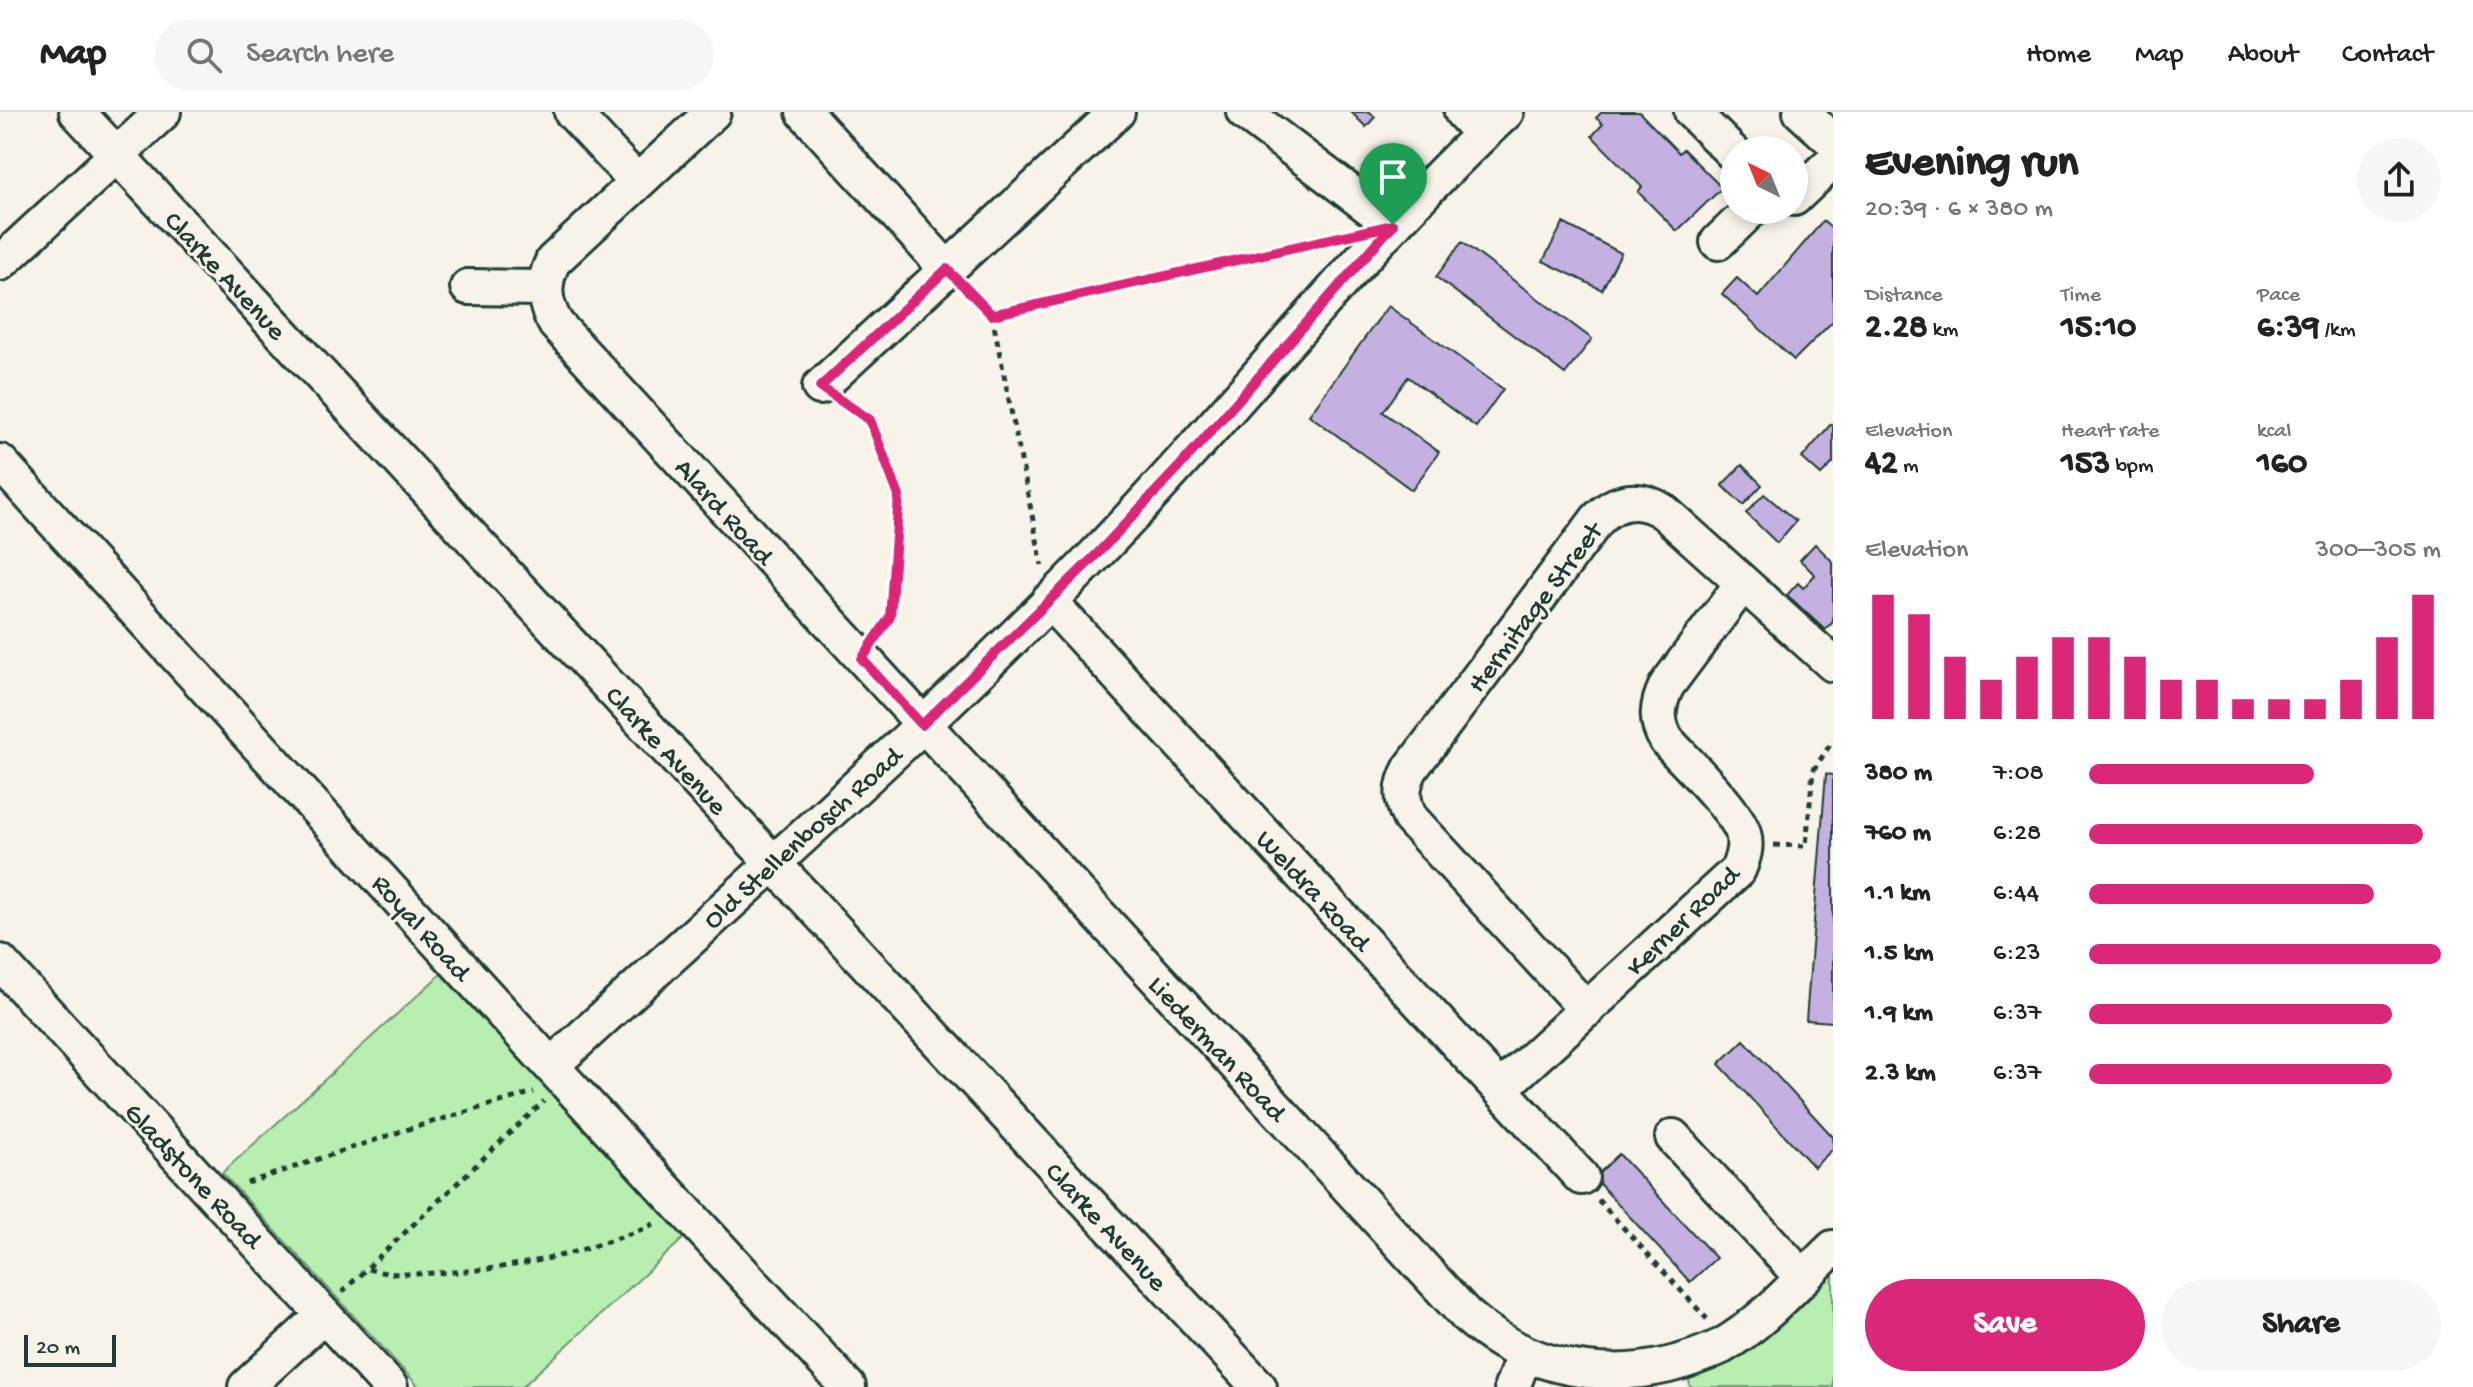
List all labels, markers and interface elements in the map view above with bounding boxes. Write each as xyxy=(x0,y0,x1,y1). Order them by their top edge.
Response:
search box xyxy=(154,19,714,91)
text: Map xyxy=(40,33,106,77)
icon: search xyxy=(182,33,226,77)
text: Search here xyxy=(246,38,394,73)
text: Home xyxy=(2026,39,2091,72)
text: Map xyxy=(2135,39,2184,72)
text: About xyxy=(2228,39,2298,72)
text: Contact xyxy=(2342,39,2433,72)
north arrow xyxy=(1720,136,1808,224)
map controls xyxy=(1720,136,1808,224)
button: share xyxy=(2357,138,2441,222)
text: Evening run xyxy=(1865,139,2078,191)
pin xyxy=(1359,143,1427,225)
icon: arrive xyxy=(1371,155,1415,199)
text: 20:39 · 6 × 380 m xyxy=(1865,195,2053,226)
street label: Clarke Avenue xyxy=(156,206,292,349)
text: Distance xyxy=(1865,283,1943,309)
text: Time xyxy=(2061,283,2101,309)
text: Pace xyxy=(2257,283,2300,309)
text: 2.28 xyxy=(1865,309,1928,349)
text: 15:10 xyxy=(2061,309,2136,349)
text: 6:39 xyxy=(2257,309,2320,349)
text: km xyxy=(1928,318,1958,344)
text: /km xyxy=(2320,318,2356,344)
text: Elevation xyxy=(1865,419,1952,445)
text: Heart rate xyxy=(2061,419,2159,445)
text: kcal xyxy=(2257,419,2291,445)
text: 42 xyxy=(1865,445,1898,485)
text: 153 xyxy=(2061,445,2110,485)
text: 160 xyxy=(2257,445,2307,485)
street label: Alard Road xyxy=(666,453,781,575)
text: m xyxy=(1898,454,1919,480)
text: bpm xyxy=(2110,454,2154,480)
street label: Hermitage Street xyxy=(1462,515,1613,700)
text: Elevation xyxy=(1865,536,1968,567)
text: 300–305 m xyxy=(2315,536,2441,567)
street label: Clarke Avenue xyxy=(597,681,733,824)
street label: Old Stellenbosch Road xyxy=(697,739,912,938)
text: 380 m xyxy=(1865,759,1932,790)
text: 7:08 xyxy=(1993,759,2044,790)
text: 760 m xyxy=(1865,819,1931,850)
text: 6:28 xyxy=(1993,819,2041,850)
street label: Weldra Road xyxy=(1247,824,1378,962)
street label: Kerner Road xyxy=(1620,858,1750,985)
street label: Royal Road xyxy=(363,869,478,991)
text: 1.1 km xyxy=(1865,879,1930,910)
text: 6:44 xyxy=(1993,879,2039,910)
text: 1.5 km xyxy=(1865,939,1934,970)
text: 6:23 xyxy=(1993,939,2041,970)
street label: Liederman Road xyxy=(1140,970,1294,1132)
text: 1.9 km xyxy=(1865,999,1933,1030)
text: 6:37 xyxy=(1993,999,2041,1030)
text: 2.3 km xyxy=(1865,1059,1936,1090)
text: 6:37 xyxy=(1993,1059,2041,1090)
street label: Gladstone Road xyxy=(116,1097,270,1259)
street label: Clarke Avenue xyxy=(1037,1157,1173,1300)
button: Save xyxy=(1865,1279,2145,1371)
button: Share xyxy=(2161,1279,2441,1371)
scale bar xyxy=(24,1331,116,1367)
text: 20 m xyxy=(36,1336,80,1362)

